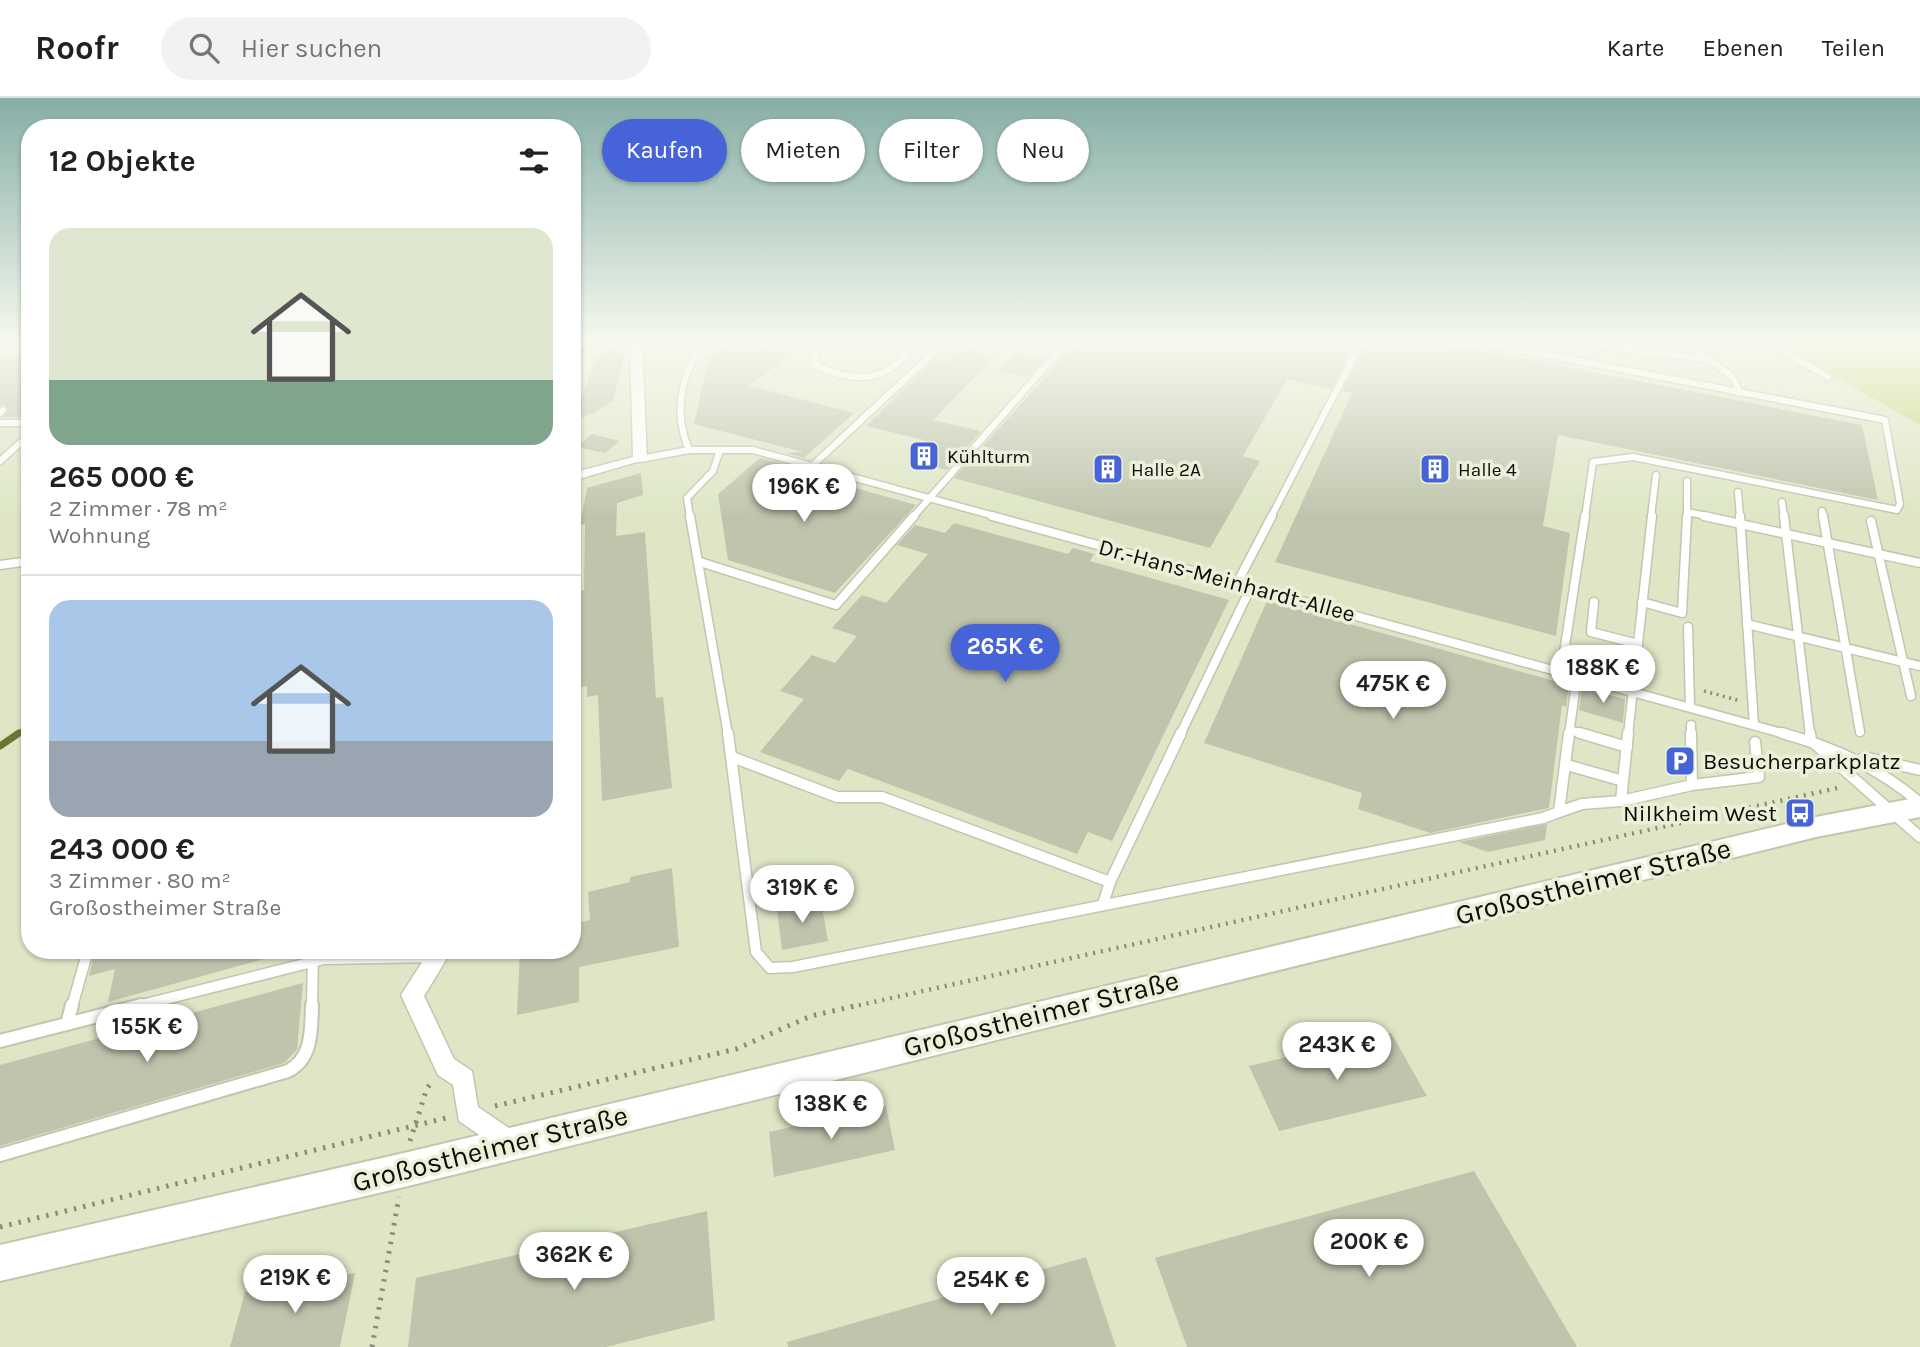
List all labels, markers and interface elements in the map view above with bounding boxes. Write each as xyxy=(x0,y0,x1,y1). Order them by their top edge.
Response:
search box xyxy=(161,17,651,80)
text: Roofr xyxy=(35,29,119,67)
icon: search xyxy=(185,29,223,67)
text: Hier suchen xyxy=(241,33,382,64)
text: Karte xyxy=(1607,34,1664,62)
text: Ebenen xyxy=(1702,34,1784,62)
text: Teilen xyxy=(1822,34,1885,62)
chip: Kaufen xyxy=(602,119,727,182)
chip: Mieten xyxy=(741,119,865,182)
chip: Filter xyxy=(879,119,983,182)
chip: Neu xyxy=(997,119,1089,182)
icon: filters xyxy=(515,142,553,180)
text: 12 Objekte xyxy=(49,143,196,179)
icon: home xyxy=(238,274,364,400)
building icon: Kühlturm xyxy=(907,439,941,473)
place label: Kühlturm xyxy=(947,446,1030,468)
building icon: Halle 2A xyxy=(1091,452,1125,486)
building icon: Halle 4 xyxy=(1418,452,1452,486)
text: 265 000 € xyxy=(49,459,194,495)
place label: Halle 2A xyxy=(1131,459,1201,481)
place label: Halle 4 xyxy=(1458,459,1517,481)
pin: 196K € xyxy=(747,464,861,524)
text: 196K € xyxy=(768,473,840,500)
text: 2 Zimmer · 78 m² xyxy=(49,495,228,522)
text: Wohnung xyxy=(49,522,150,549)
street label: Dr.-Hans-Meinhardt-Allee xyxy=(1096,533,1358,628)
pin: 265K € xyxy=(948,624,1062,684)
text: 265K € xyxy=(967,633,1043,660)
icon: home xyxy=(238,646,364,772)
pin: 188K € xyxy=(1546,646,1660,705)
text: 188K € xyxy=(1566,654,1640,681)
pin: 475K € xyxy=(1336,662,1450,721)
text: 475K € xyxy=(1356,670,1430,697)
parking icon: Besucherparkplatz xyxy=(1663,744,1697,778)
place label: Besucherparkplatz xyxy=(1703,748,1900,775)
bus stop icon: Nilkheim West xyxy=(1783,796,1817,830)
place label: Nilkheim West xyxy=(1623,800,1777,827)
text: 243 000 € xyxy=(49,831,195,867)
street label: Großostheimer Straße xyxy=(1452,831,1734,932)
pin: 319K € xyxy=(745,866,859,925)
text: 3 Zimmer · 80 m² xyxy=(49,867,231,894)
text: 319K € xyxy=(766,874,838,901)
text: Großostheimer Straße xyxy=(49,894,281,921)
street label: Großostheimer Straße xyxy=(900,963,1182,1064)
pin: 155K € xyxy=(90,1004,204,1064)
text: 155K € xyxy=(112,1013,182,1040)
pin: 243K € xyxy=(1280,1023,1394,1082)
text: 243K € xyxy=(1298,1031,1376,1058)
pin: 138K € xyxy=(774,1082,888,1141)
text: 138K € xyxy=(795,1090,867,1117)
street label: Großostheimer Straße xyxy=(349,1098,631,1199)
pin: 200K € xyxy=(1312,1220,1426,1279)
text: 200K € xyxy=(1330,1228,1408,1255)
pin: 362K € xyxy=(517,1232,631,1292)
text: 362K € xyxy=(535,1241,613,1268)
pin: 219K € xyxy=(238,1256,352,1315)
pin: 254K € xyxy=(934,1258,1048,1317)
text: 219K € xyxy=(259,1264,331,1291)
text: 254K € xyxy=(953,1266,1029,1293)

